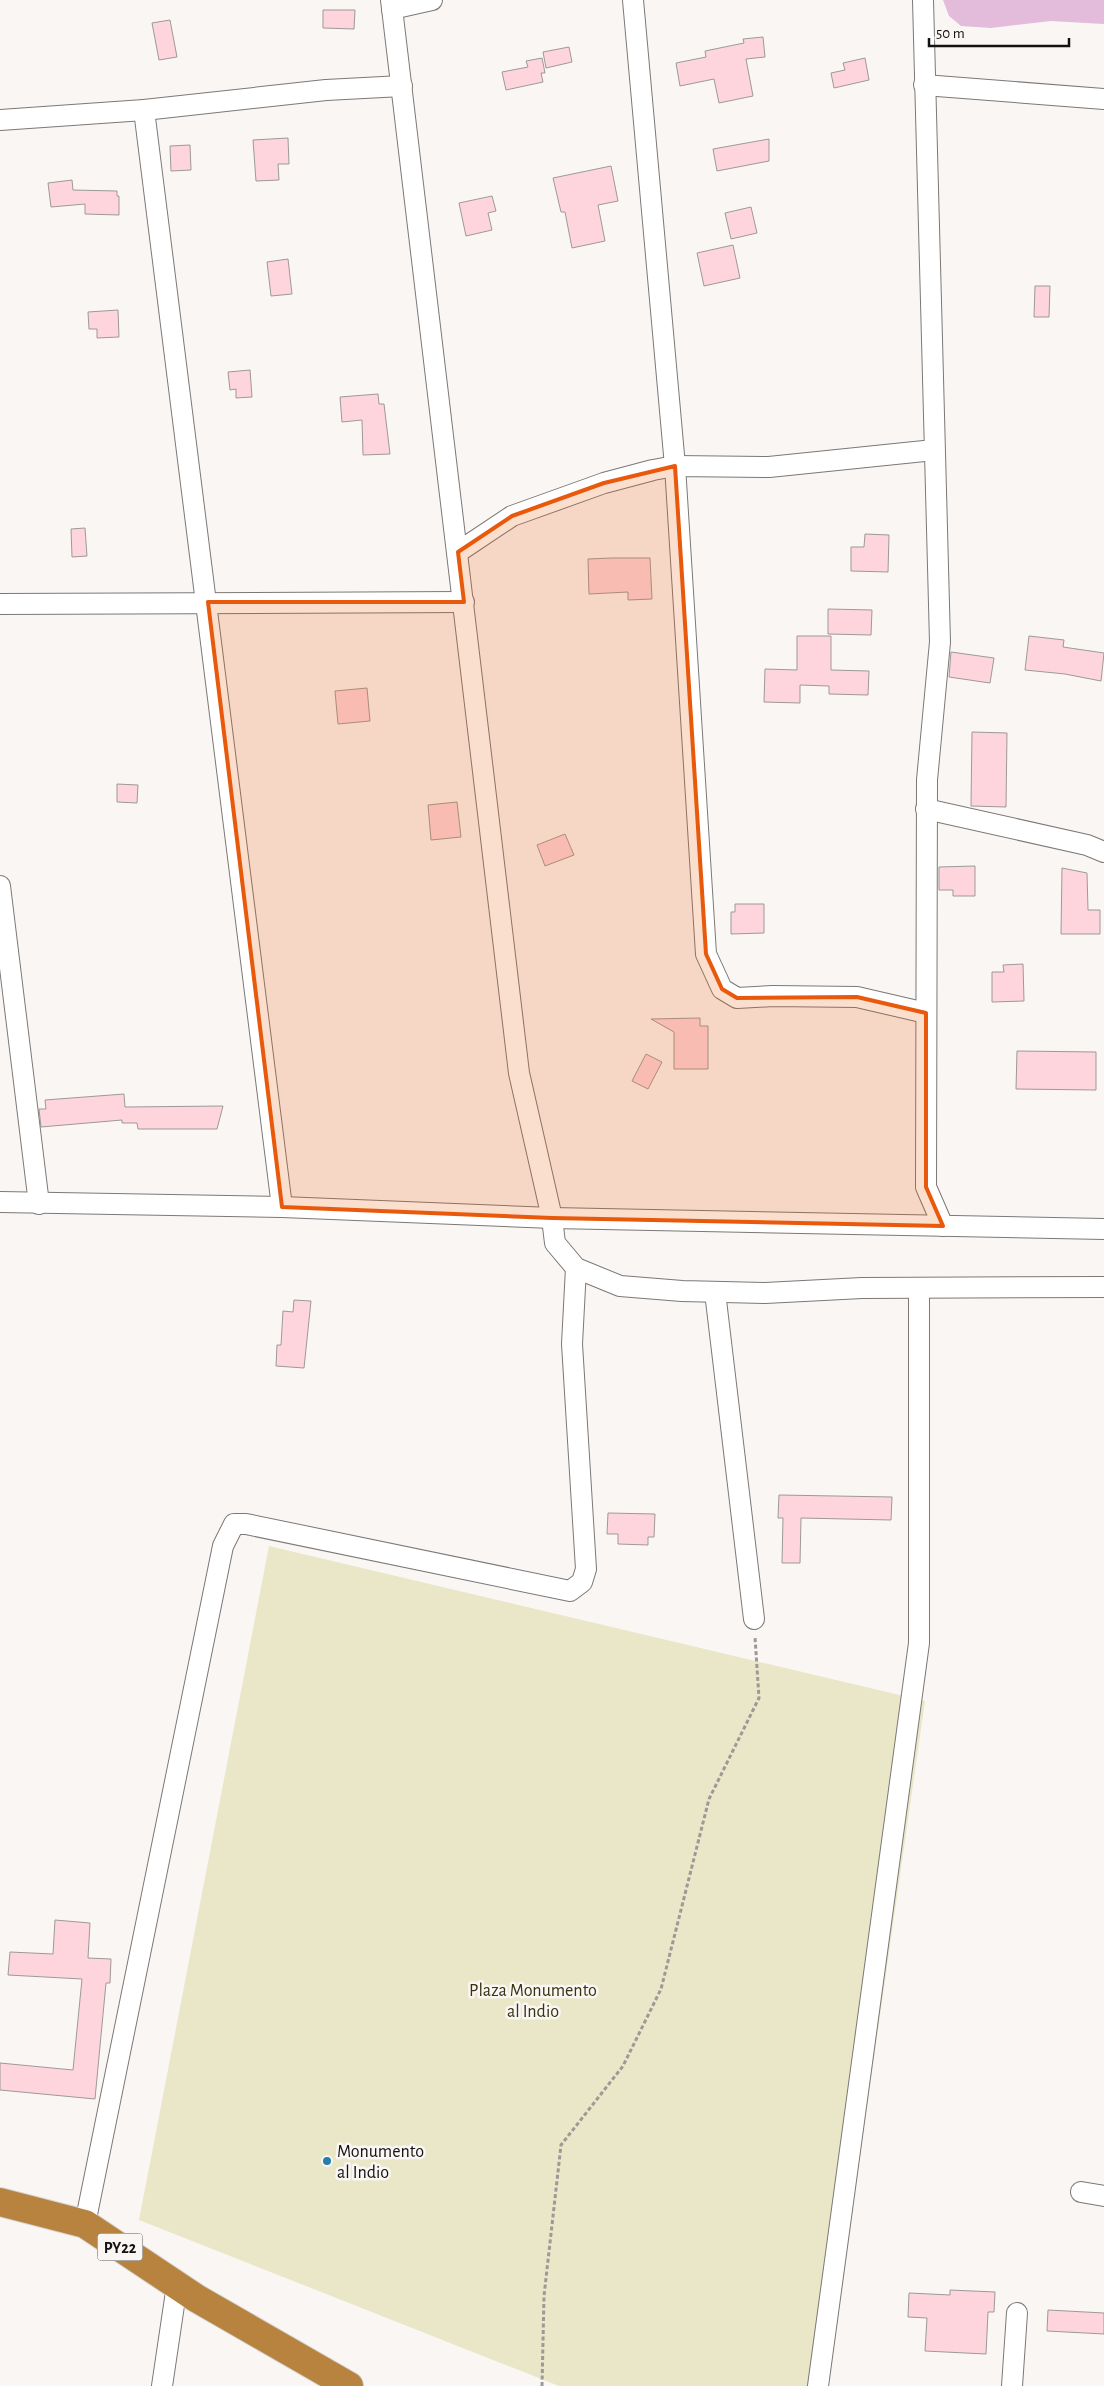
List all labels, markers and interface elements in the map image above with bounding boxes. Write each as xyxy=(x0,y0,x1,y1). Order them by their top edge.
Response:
scale bar xyxy=(929,15,1069,47)
text: 50 m xyxy=(936,26,965,41)
park label: Plaza Monumento al Indio xyxy=(469,1982,597,2021)
place label: Monumento al Indio xyxy=(337,2143,424,2182)
marker: Monumento al Indio xyxy=(321,2155,333,2167)
road number: PY22 xyxy=(98,2234,142,2260)

